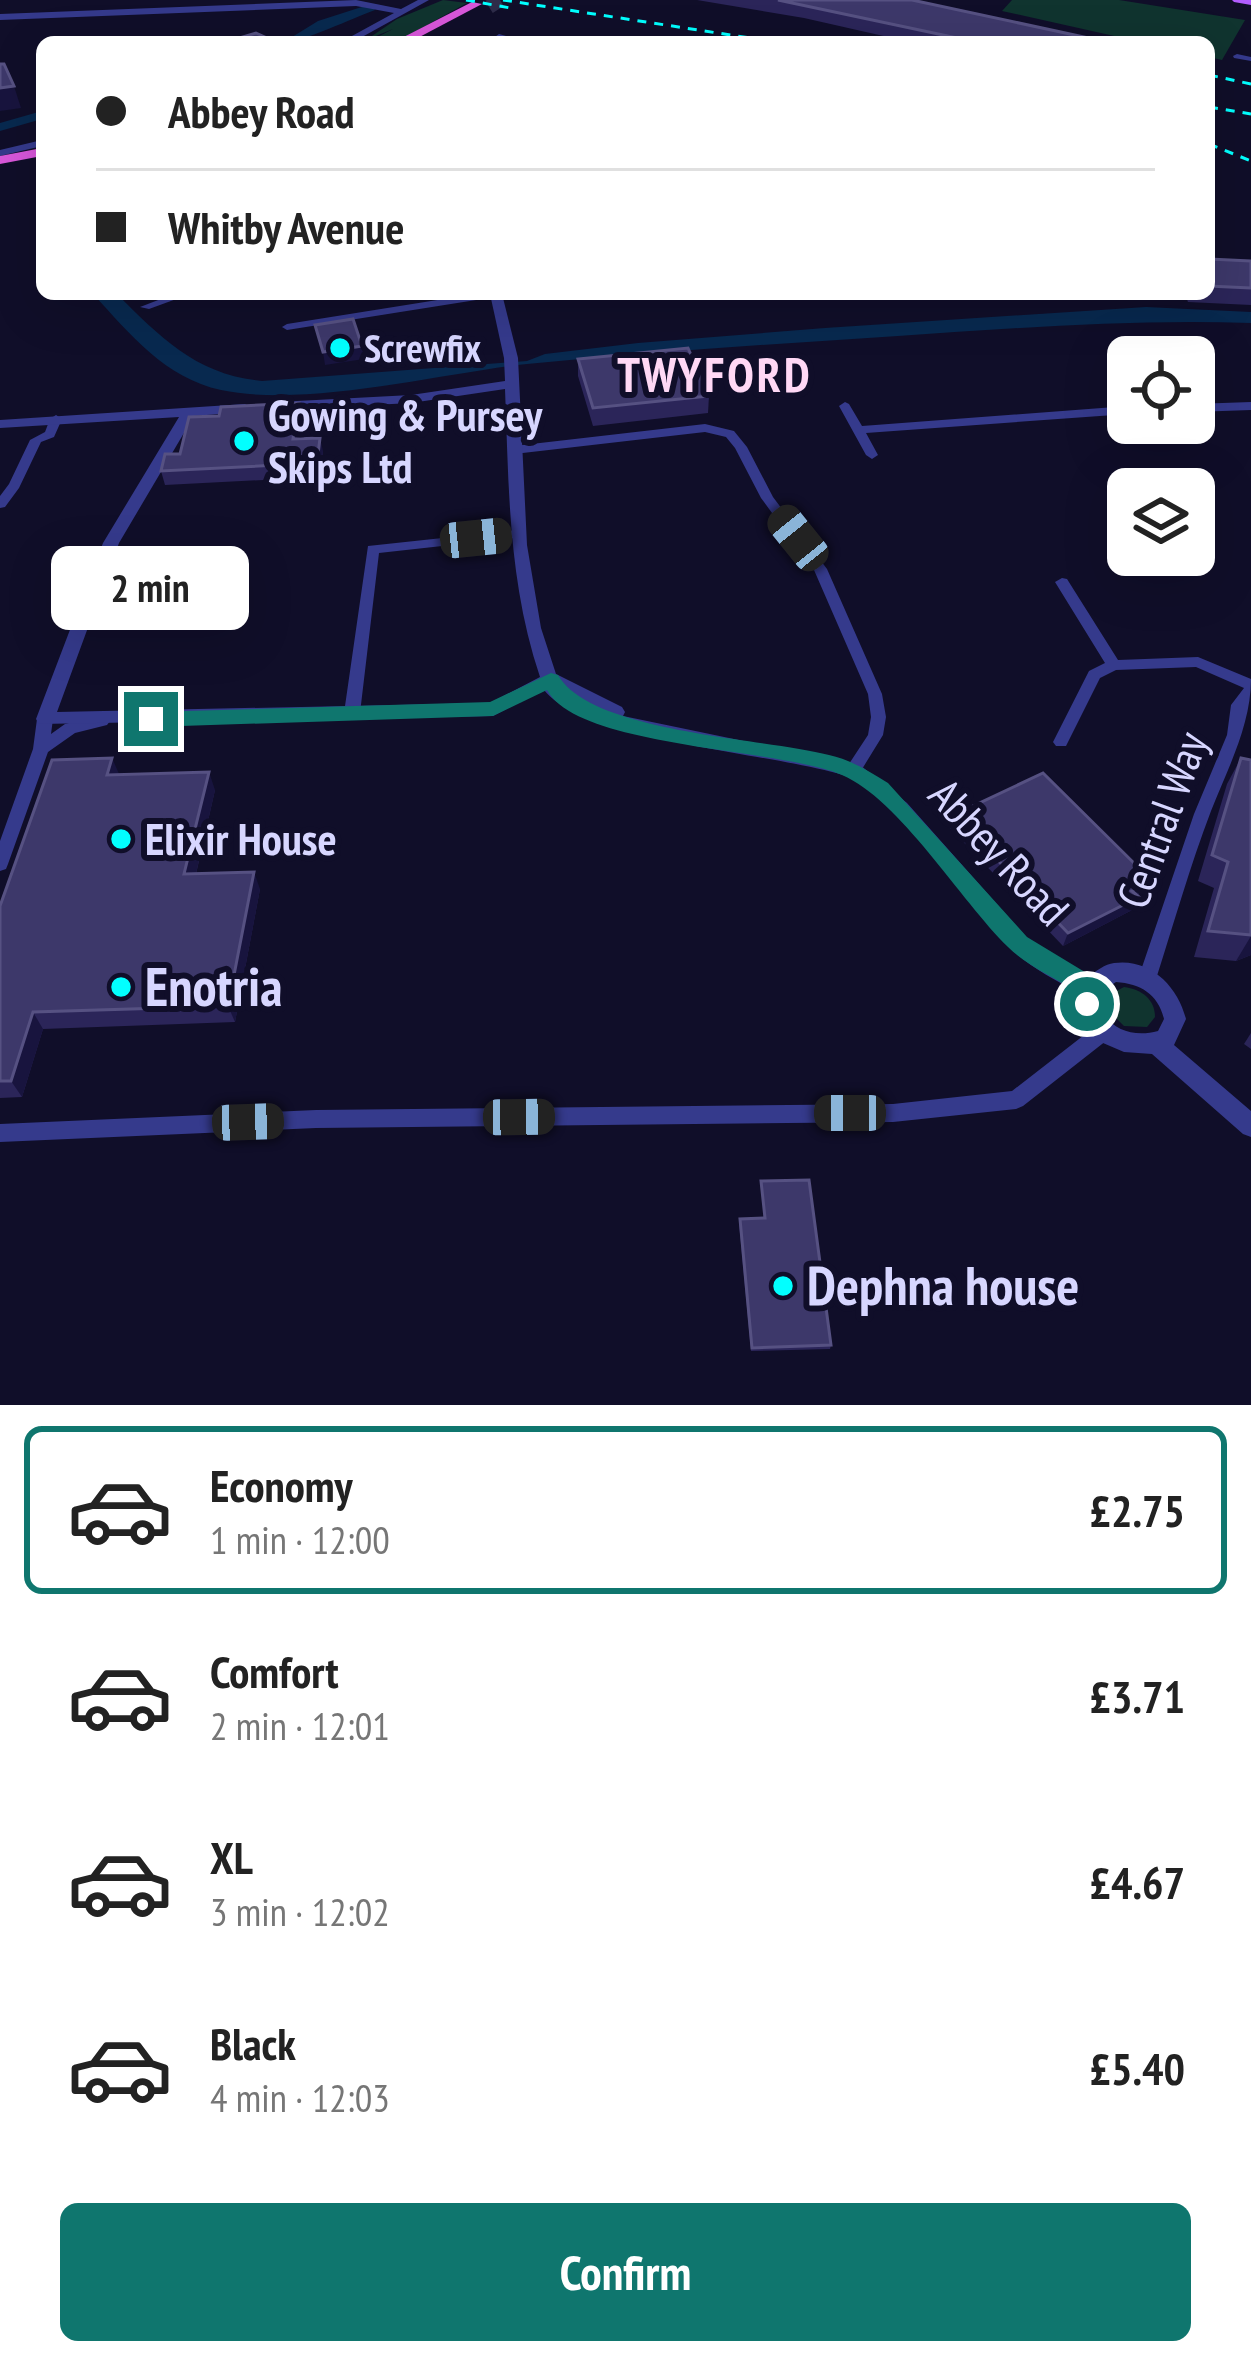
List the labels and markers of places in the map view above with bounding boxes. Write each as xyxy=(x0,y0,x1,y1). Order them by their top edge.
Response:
place label: Screwfix xyxy=(364,322,481,373)
marker: Screwfix xyxy=(327,335,353,361)
place label: Gowing & Pursey Skips Ltd xyxy=(268,385,543,495)
marker: Gowing & Pursey Skips Ltd xyxy=(231,428,257,454)
place label: Elixir House xyxy=(145,809,337,867)
marker: Elixir House xyxy=(108,826,134,852)
place label: Enotria xyxy=(145,951,282,1021)
marker: Enotria xyxy=(108,974,134,1000)
place label: Dephna house xyxy=(807,1250,1079,1320)
marker: Dephna house xyxy=(770,1273,796,1299)

